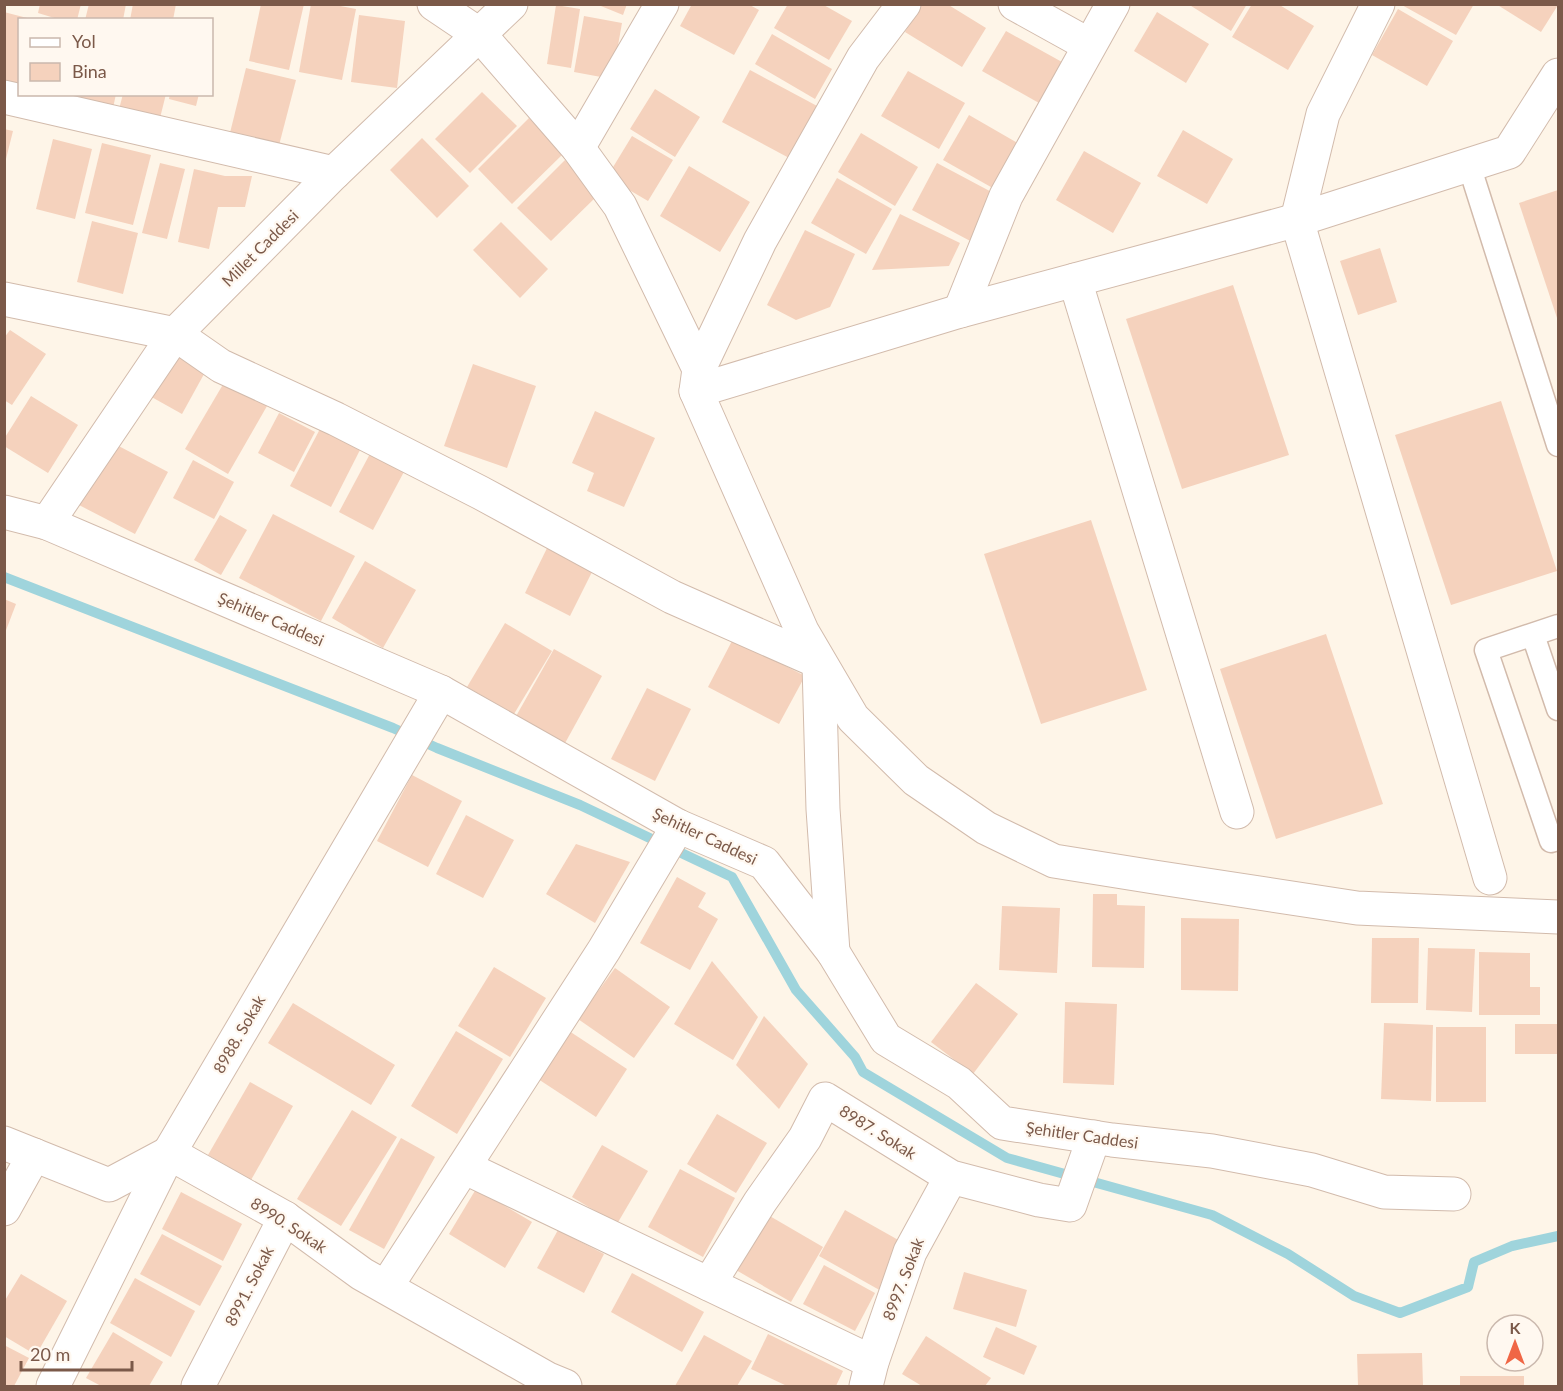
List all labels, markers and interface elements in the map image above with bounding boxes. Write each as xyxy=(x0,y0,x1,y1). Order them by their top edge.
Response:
legend xyxy=(18,18,213,96)
text: Yol xyxy=(72,30,96,52)
text: Bina xyxy=(72,60,107,82)
street label: Millet Caddesi xyxy=(218,206,302,290)
street label: Şehitler Caddesi xyxy=(215,588,327,649)
street label: Şehitler Caddesi xyxy=(650,803,761,868)
street label: 8988. Sokak xyxy=(209,991,269,1076)
street label: 8987. Sokak xyxy=(836,1100,921,1163)
street label: Şehitler Caddesi xyxy=(1025,1117,1139,1152)
street label: 8990. Sokak xyxy=(248,1193,332,1257)
street label: 8997. Sokak xyxy=(878,1234,927,1323)
street label: 8991. Sokak xyxy=(220,1242,277,1329)
north arrow xyxy=(1485,1313,1545,1373)
text: K xyxy=(1510,1318,1522,1337)
scale bar xyxy=(21,1334,132,1372)
text: 20 m xyxy=(30,1343,70,1365)

